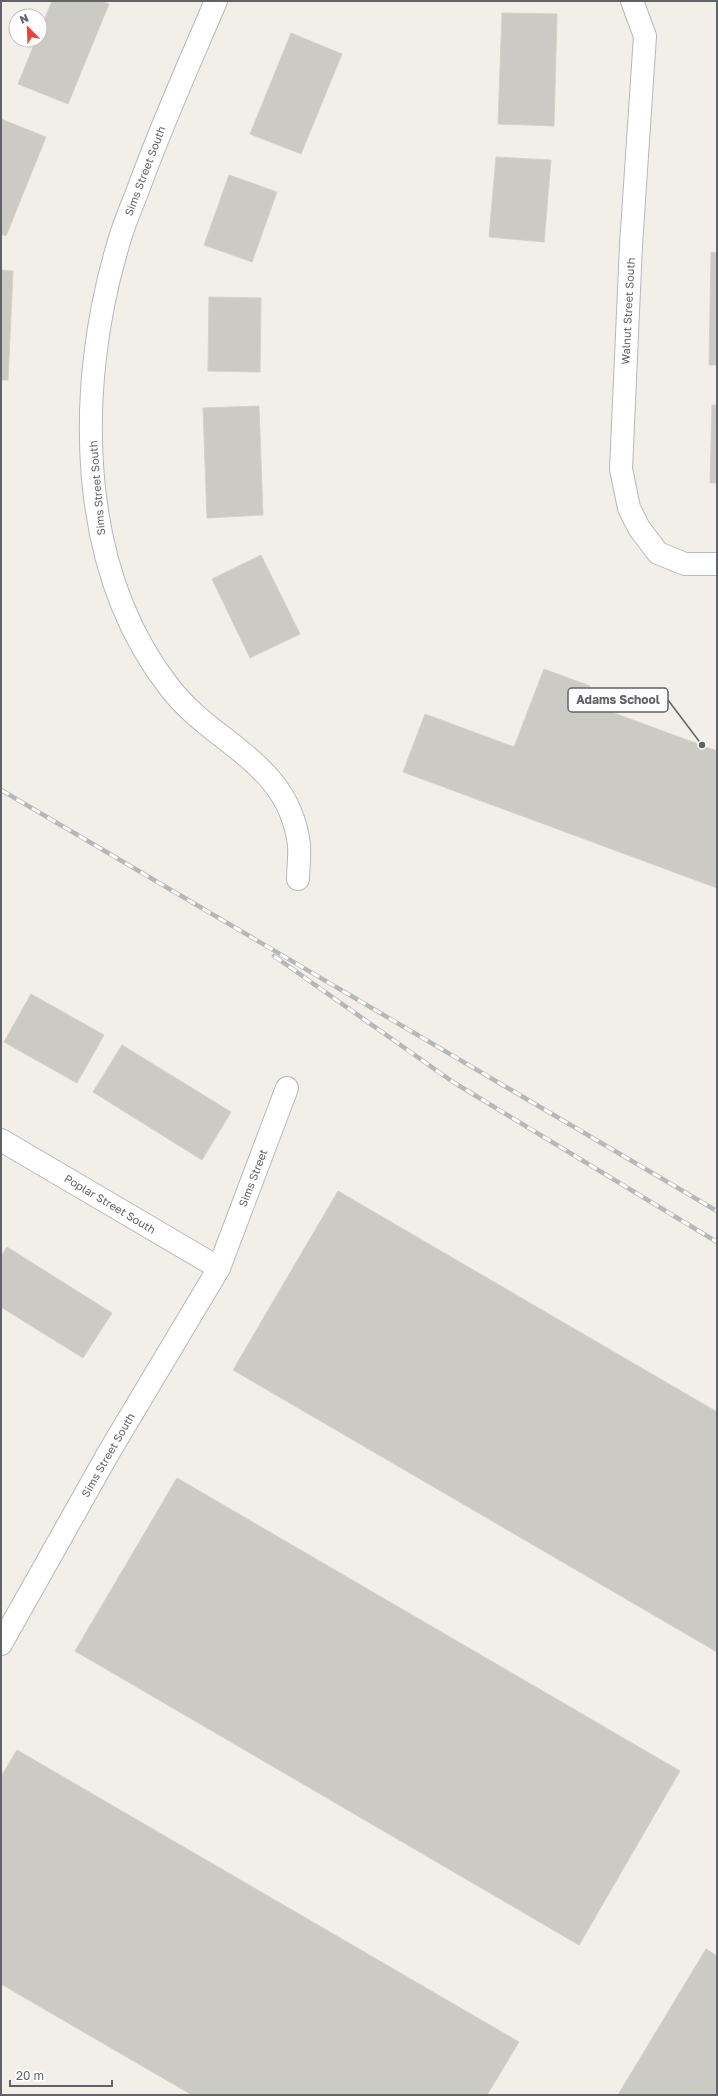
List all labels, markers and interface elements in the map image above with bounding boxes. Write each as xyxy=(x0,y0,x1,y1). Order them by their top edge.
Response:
north arrow xyxy=(8,8,48,48)
text: N xyxy=(18,11,30,26)
street label: Sims Street South xyxy=(121,124,168,218)
street label: Walnut Street South xyxy=(618,257,637,365)
street label: Sims Street South xyxy=(86,440,107,536)
callout: Adams School xyxy=(568,688,668,712)
text: Adams School xyxy=(576,692,660,707)
street label: Sims Street xyxy=(236,1147,270,1209)
street label: Poplar Street South xyxy=(62,1171,158,1236)
street label: Sims Street South xyxy=(78,1410,137,1499)
scale bar xyxy=(10,2062,112,2088)
text: 20 m xyxy=(16,2068,44,2083)

